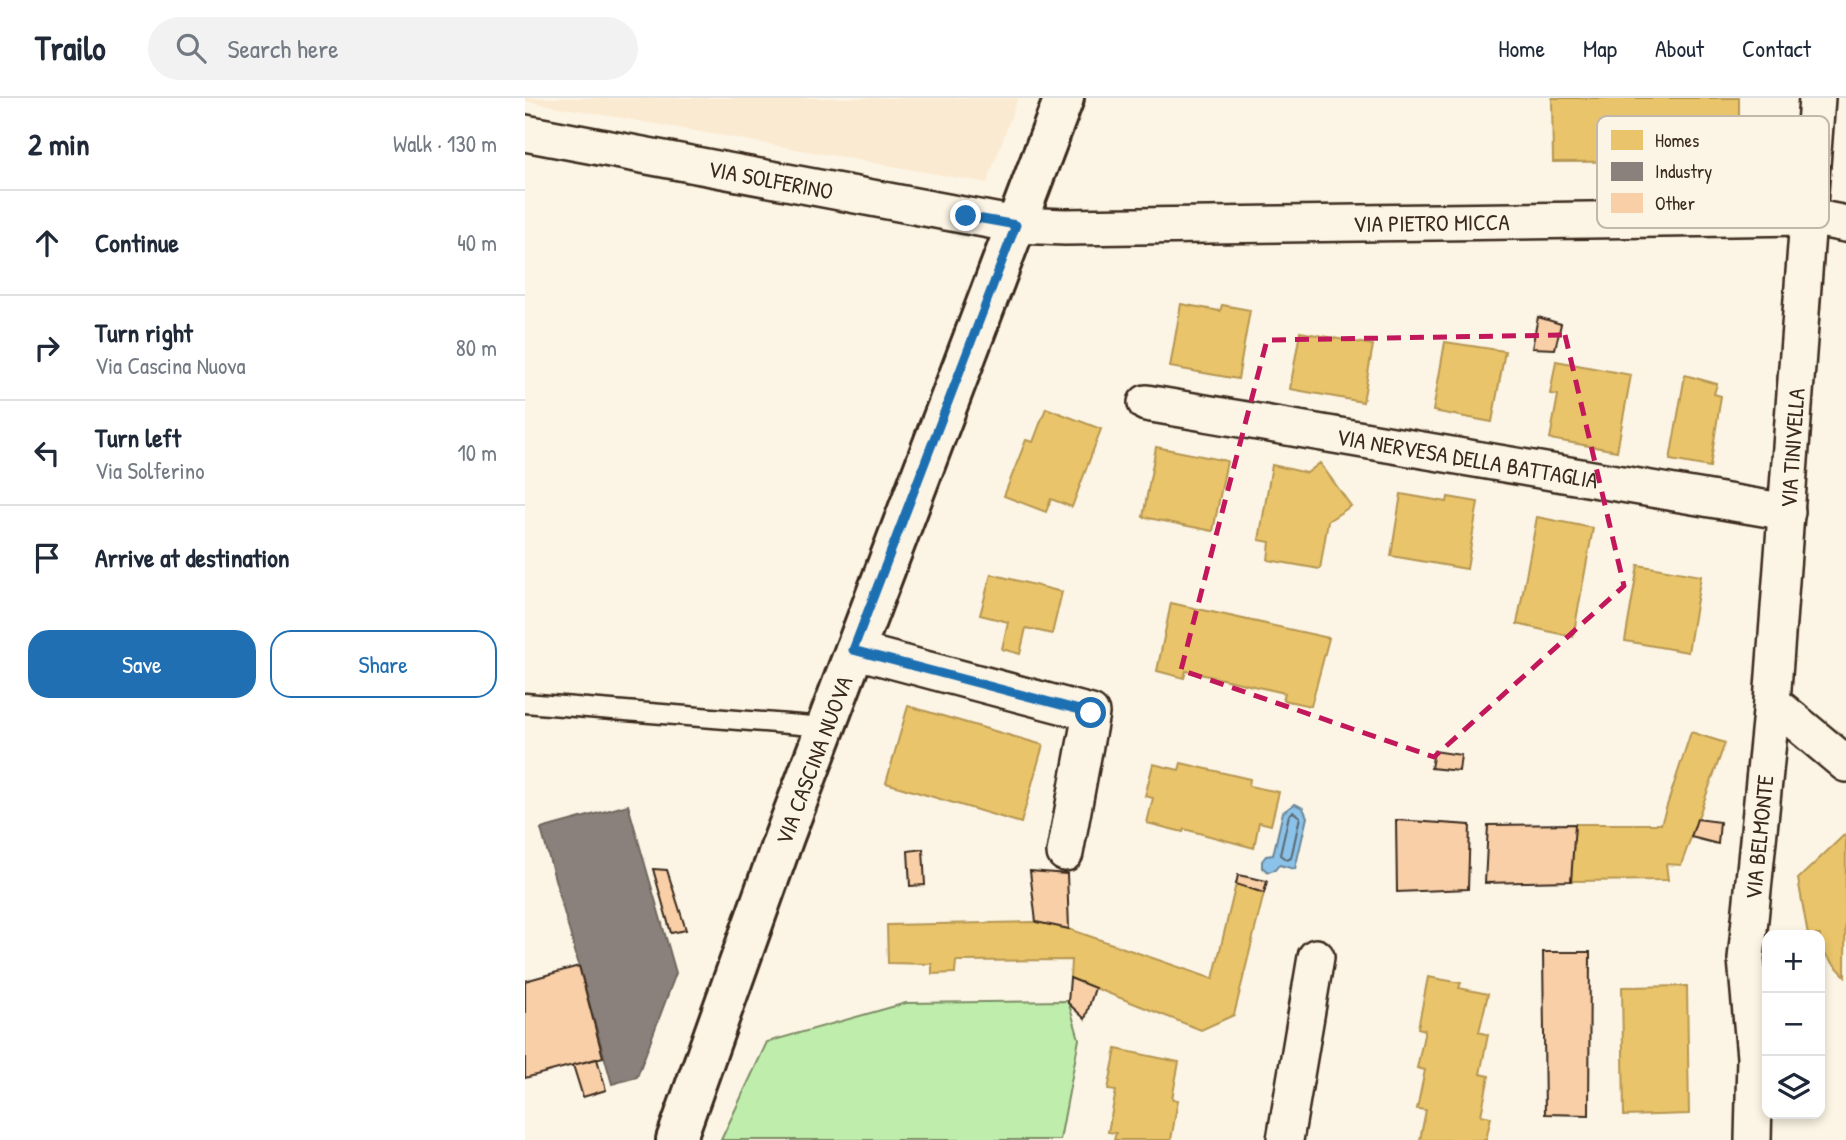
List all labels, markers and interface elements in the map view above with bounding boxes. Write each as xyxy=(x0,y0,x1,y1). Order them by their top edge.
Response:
search box xyxy=(148,17,638,80)
text: Trailo xyxy=(35,26,106,70)
icon: search xyxy=(172,29,210,67)
text: Search here xyxy=(228,31,339,66)
text: Home xyxy=(1498,32,1545,64)
text: Map xyxy=(1583,32,1617,64)
text: About xyxy=(1655,32,1704,64)
text: Contact xyxy=(1742,32,1811,64)
legend xyxy=(1597,116,1829,228)
text: 2 min xyxy=(28,124,90,164)
text: Homes xyxy=(1655,127,1699,153)
text: Walk · 130 m xyxy=(393,128,497,159)
street label: VIA SOLFERINO xyxy=(706,152,836,206)
text: Industry xyxy=(1655,158,1712,184)
text: Other xyxy=(1655,190,1696,216)
route end xyxy=(950,200,981,231)
street label: VIA PIETRO MICCA xyxy=(1353,206,1510,239)
icon: ahead xyxy=(28,224,66,262)
text: Continue xyxy=(95,225,179,260)
text: 40 m xyxy=(457,227,497,258)
text: Turn right xyxy=(95,315,193,350)
icon: right xyxy=(28,329,66,367)
text: 80 m xyxy=(456,332,497,363)
text: Via Cascina Nuova xyxy=(95,350,246,381)
street label: VIA TINIVELLA xyxy=(1772,387,1812,509)
text: Turn left xyxy=(95,420,181,455)
street label: VIA NERVESA DELLA BATTAGLIA xyxy=(1334,420,1600,495)
icon: left xyxy=(28,434,66,472)
text: 10 m xyxy=(457,437,497,468)
text: Via Solferino xyxy=(95,455,204,486)
icon: arrive xyxy=(28,539,66,577)
text: Arrive at destination xyxy=(95,540,290,575)
button: Save xyxy=(28,630,256,698)
button: Share xyxy=(270,630,497,698)
street label: VIA CASCINA NUOVA xyxy=(767,671,859,848)
route start xyxy=(1075,697,1106,728)
street label: VIA BELMONTE xyxy=(1737,773,1780,901)
map controls xyxy=(1762,930,1825,1119)
button: + xyxy=(1762,930,1825,993)
button: − xyxy=(1762,993,1825,1056)
button: layers xyxy=(1762,1056,1825,1119)

